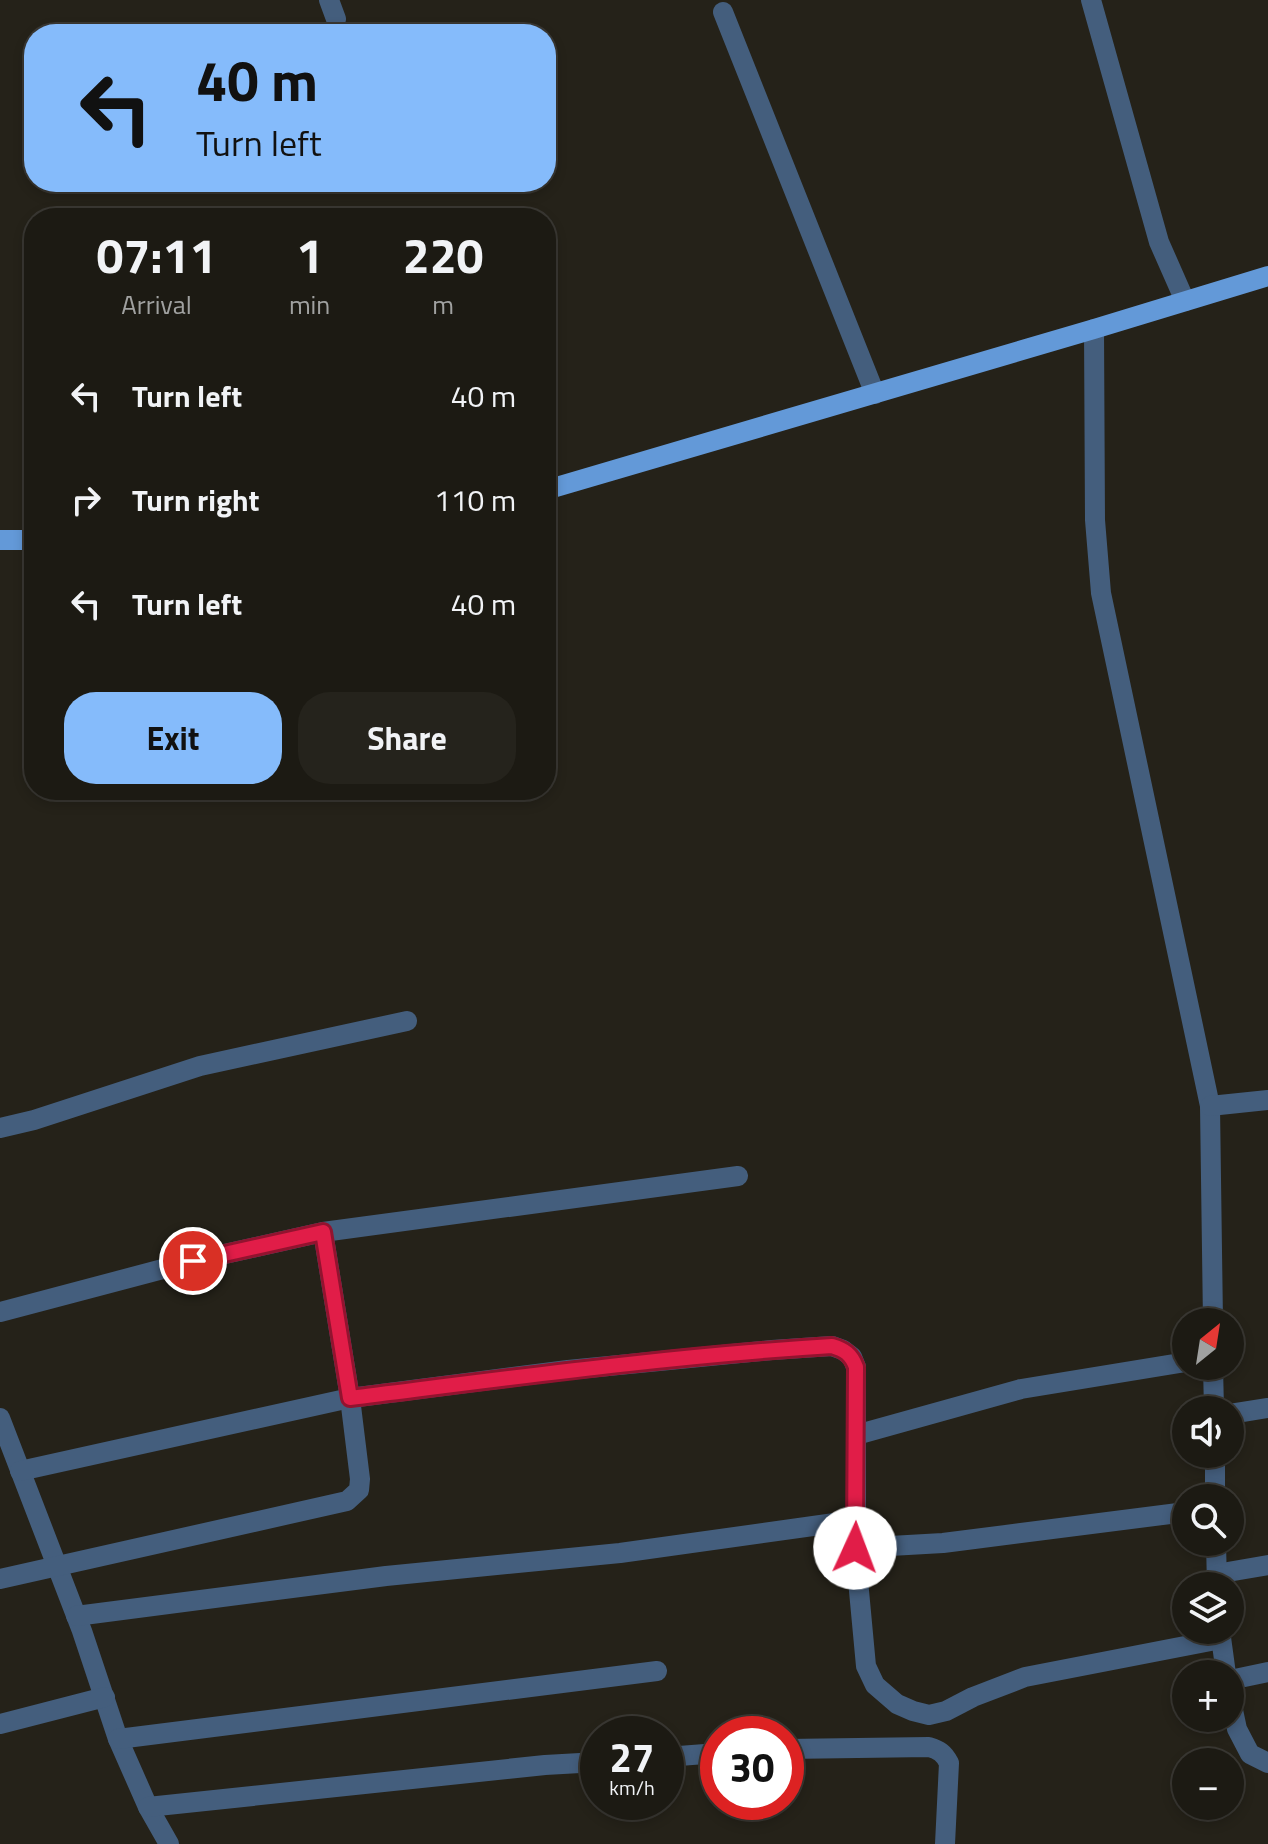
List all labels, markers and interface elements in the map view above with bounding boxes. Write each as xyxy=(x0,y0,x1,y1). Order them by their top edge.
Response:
text: 40 m xyxy=(196,38,318,123)
icon: left xyxy=(64,56,168,160)
text: Turn left xyxy=(196,115,322,170)
text: 07:11 xyxy=(97,219,216,292)
text: 1 xyxy=(296,219,323,292)
text: 220 xyxy=(403,219,483,292)
text: Arrival xyxy=(121,285,192,324)
text: min xyxy=(289,285,330,324)
text: m xyxy=(432,285,454,324)
text: Turn left xyxy=(132,373,242,419)
text: 40 m xyxy=(451,373,516,419)
icon: left xyxy=(64,374,108,418)
text: Turn right xyxy=(132,477,260,523)
text: 110 m xyxy=(434,477,516,523)
icon: right xyxy=(64,478,108,522)
text: Turn left xyxy=(132,581,242,627)
text: 40 m xyxy=(451,581,516,627)
icon: left xyxy=(64,582,108,626)
button: Exit xyxy=(64,692,282,784)
button: Share xyxy=(298,692,516,784)
pin xyxy=(159,1227,227,1295)
icon: arrive xyxy=(171,1239,215,1283)
north arrow xyxy=(1172,1308,1244,1380)
map controls xyxy=(1172,1308,1244,1820)
button: sound xyxy=(1172,1396,1244,1468)
button: search xyxy=(1172,1484,1244,1556)
position arrow xyxy=(813,1506,897,1590)
button: layers xyxy=(1172,1572,1244,1644)
button: + xyxy=(1172,1660,1244,1732)
speed limit sign: 30 xyxy=(700,1716,804,1820)
text: 27 xyxy=(610,1727,654,1788)
button: − xyxy=(1172,1748,1244,1820)
text: km/h xyxy=(609,1772,655,1803)

